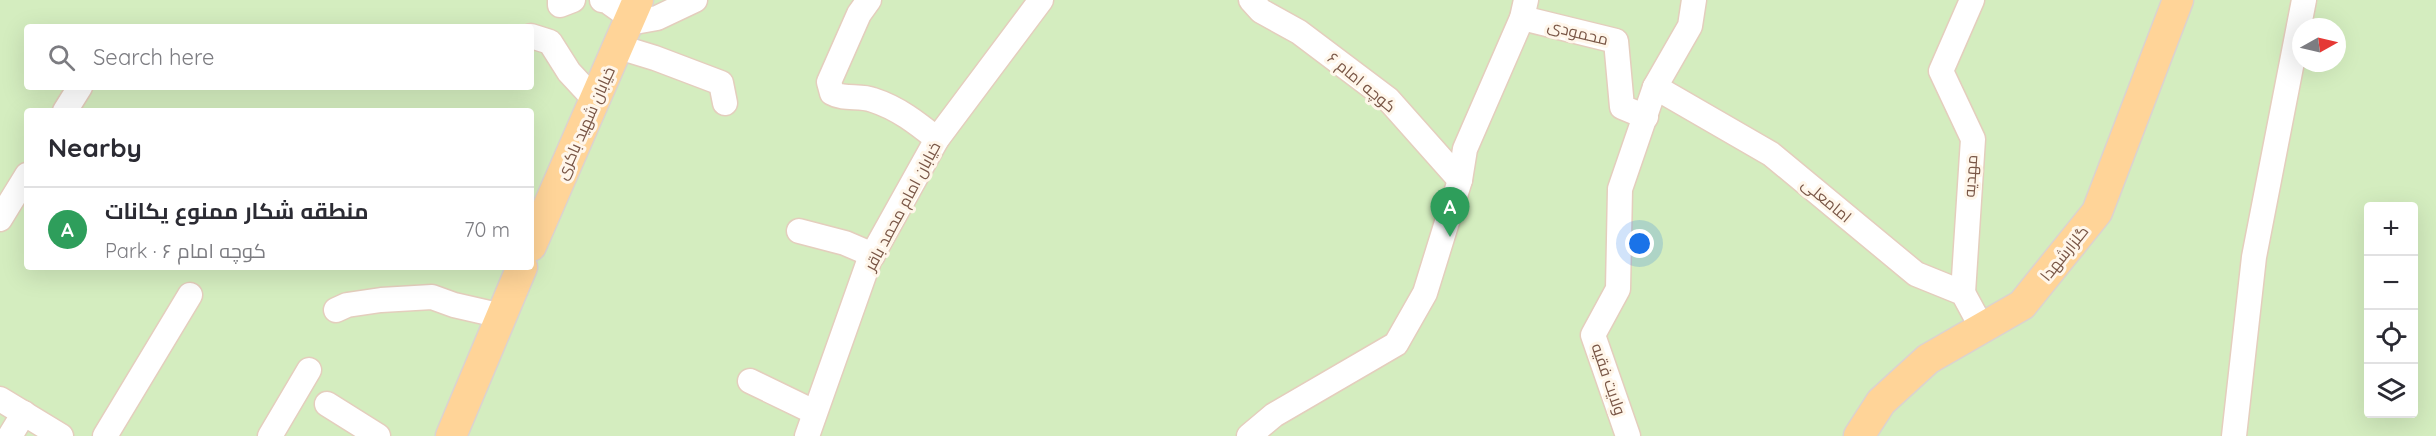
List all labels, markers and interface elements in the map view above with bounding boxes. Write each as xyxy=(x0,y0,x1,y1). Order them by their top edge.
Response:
street label: محمودی xyxy=(1545,15,1611,50)
north arrow xyxy=(2292,18,2346,72)
search box xyxy=(24,24,534,90)
icon: search xyxy=(45,41,78,74)
text: Search here xyxy=(93,43,214,71)
street label: کوچه امام ۶ xyxy=(1322,48,1400,118)
street label: خیابان شهید باکری xyxy=(551,63,620,183)
text: Nearby xyxy=(48,131,142,164)
street label: خیابان امام محمد باقر xyxy=(859,138,946,276)
street label: مهدیه xyxy=(1959,154,1982,198)
street label: امامعلی xyxy=(1797,173,1856,227)
pin: A xyxy=(1430,188,1470,237)
text: منطقه شکار ممنوع یکانات xyxy=(105,197,368,225)
map controls xyxy=(2364,202,2418,418)
button: + xyxy=(2364,202,2418,256)
text: A xyxy=(61,217,74,242)
text: 70 m xyxy=(464,217,510,242)
street label: گلزارشهدا xyxy=(2036,221,2093,285)
your location xyxy=(1625,229,1654,258)
text: Park · کوچه امام ۶ xyxy=(105,238,266,263)
button: − xyxy=(2364,256,2418,310)
button: locate xyxy=(2364,310,2418,364)
street label: ولایت فقیه xyxy=(1587,340,1631,418)
button: layers xyxy=(2364,364,2418,418)

